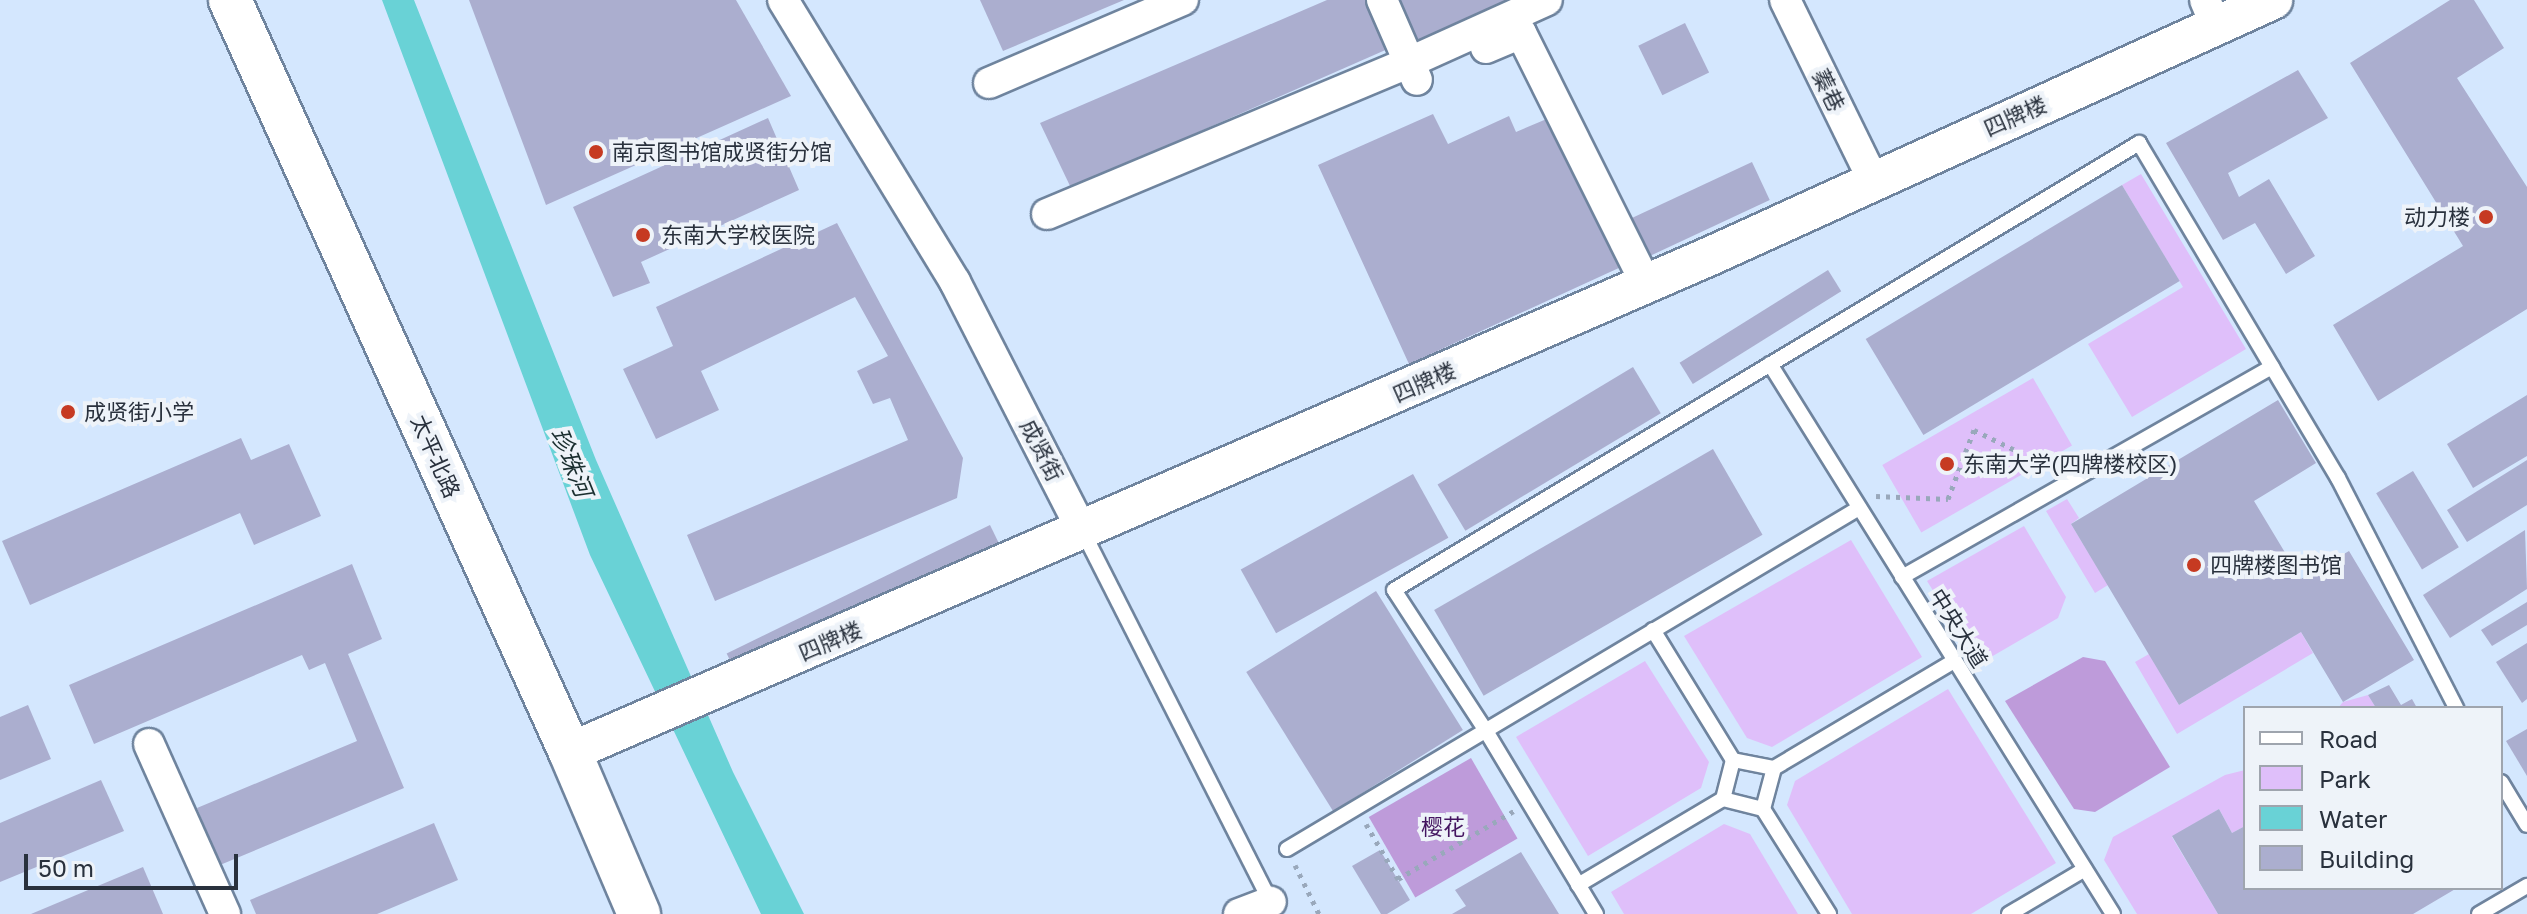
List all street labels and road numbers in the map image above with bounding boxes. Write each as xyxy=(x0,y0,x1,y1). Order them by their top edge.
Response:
street label: 蓁巷 xyxy=(1807,64,1851,116)
street label: 四牌楼 xyxy=(1979,91,2051,141)
street label: 四牌楼 xyxy=(1388,357,1460,407)
street label: 太平北路 xyxy=(406,410,466,502)
street label: 成贤街 xyxy=(1015,415,1069,485)
street label: 中央大道 xyxy=(1924,584,1994,672)
street label: 四牌楼 xyxy=(794,616,866,666)

